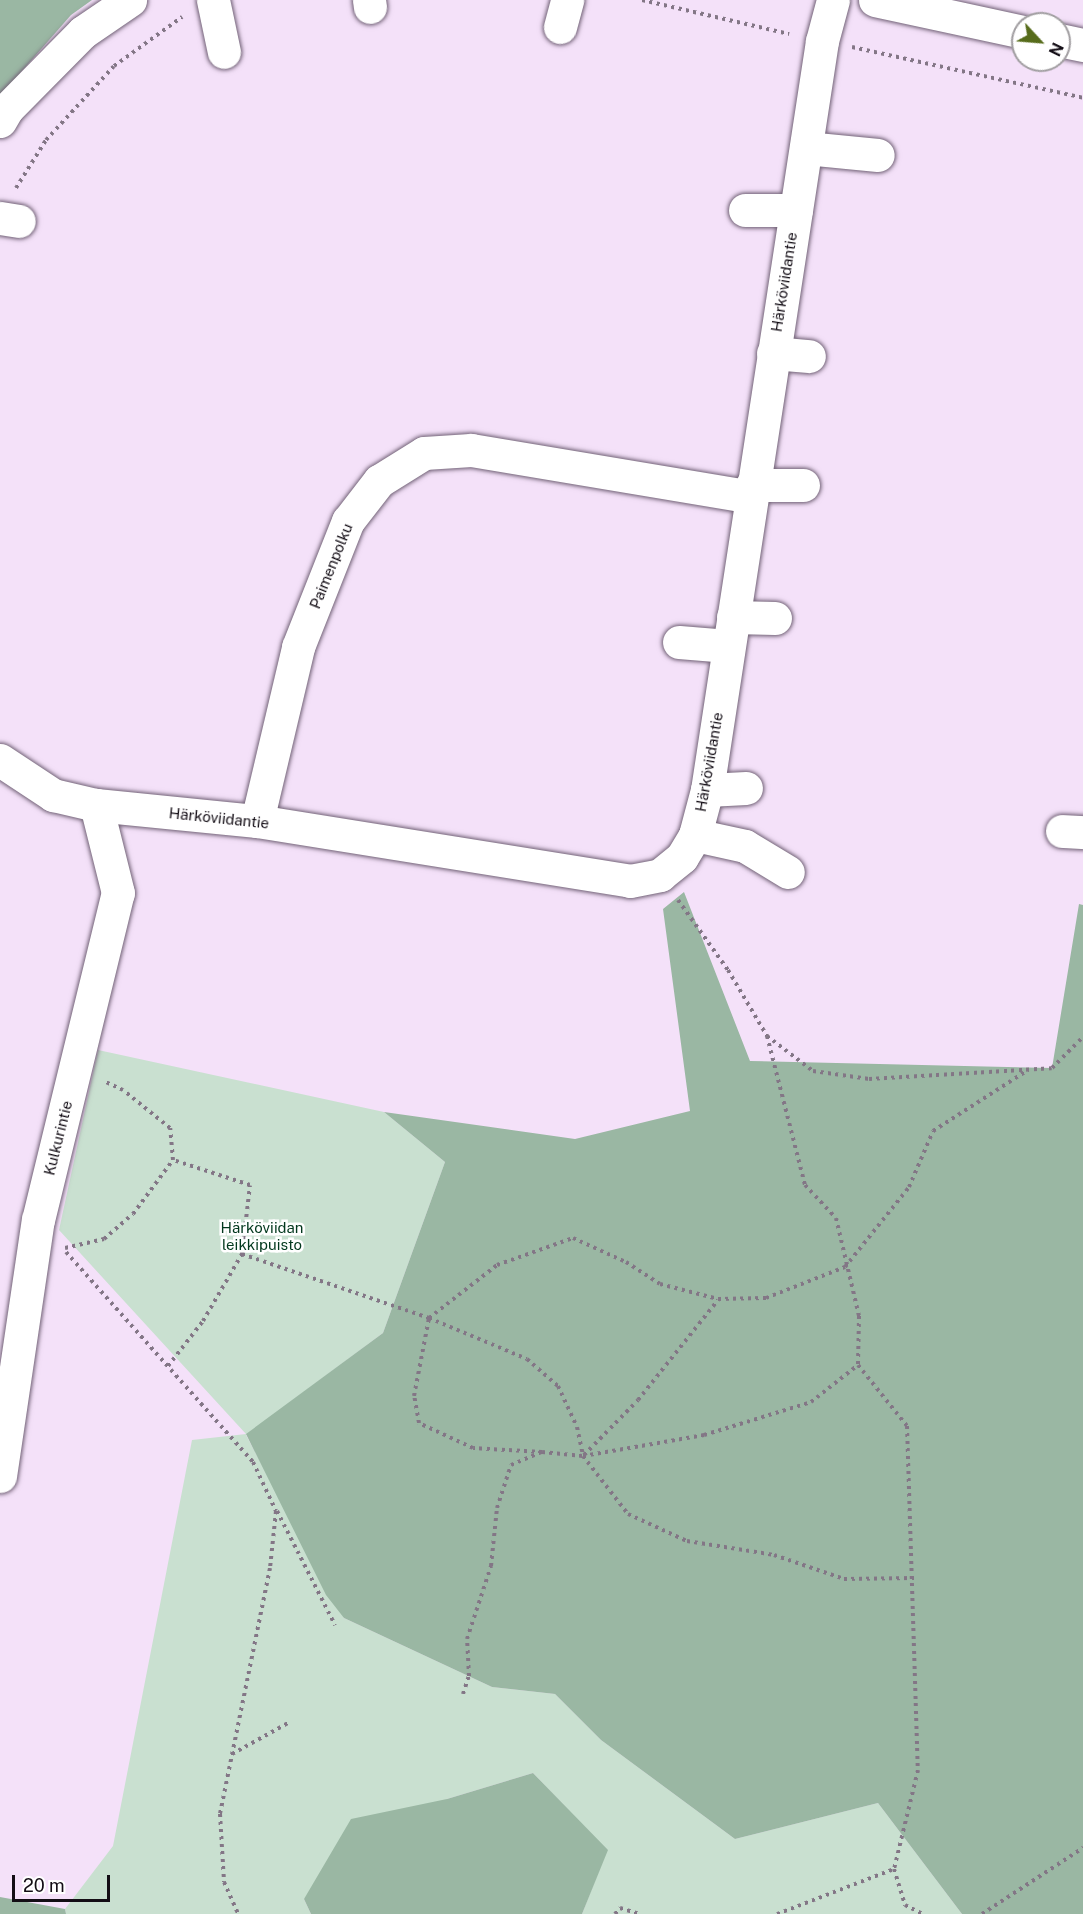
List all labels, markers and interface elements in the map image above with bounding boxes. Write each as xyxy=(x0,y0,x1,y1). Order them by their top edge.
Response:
north arrow xyxy=(1011,12,1071,72)
text: N xyxy=(1045,39,1067,59)
street label: Härköviidantie xyxy=(767,231,801,333)
street label: Paimenpolku xyxy=(306,521,356,611)
street label: Härköviidantie xyxy=(691,711,727,813)
street label: Härköviidantie xyxy=(168,804,270,832)
street label: Kulkurintie xyxy=(40,1099,76,1177)
park label: Härköviidan leikkipuisto xyxy=(221,1218,303,1253)
scale bar xyxy=(15,1863,112,1901)
text: 20 m xyxy=(23,1875,65,1896)

